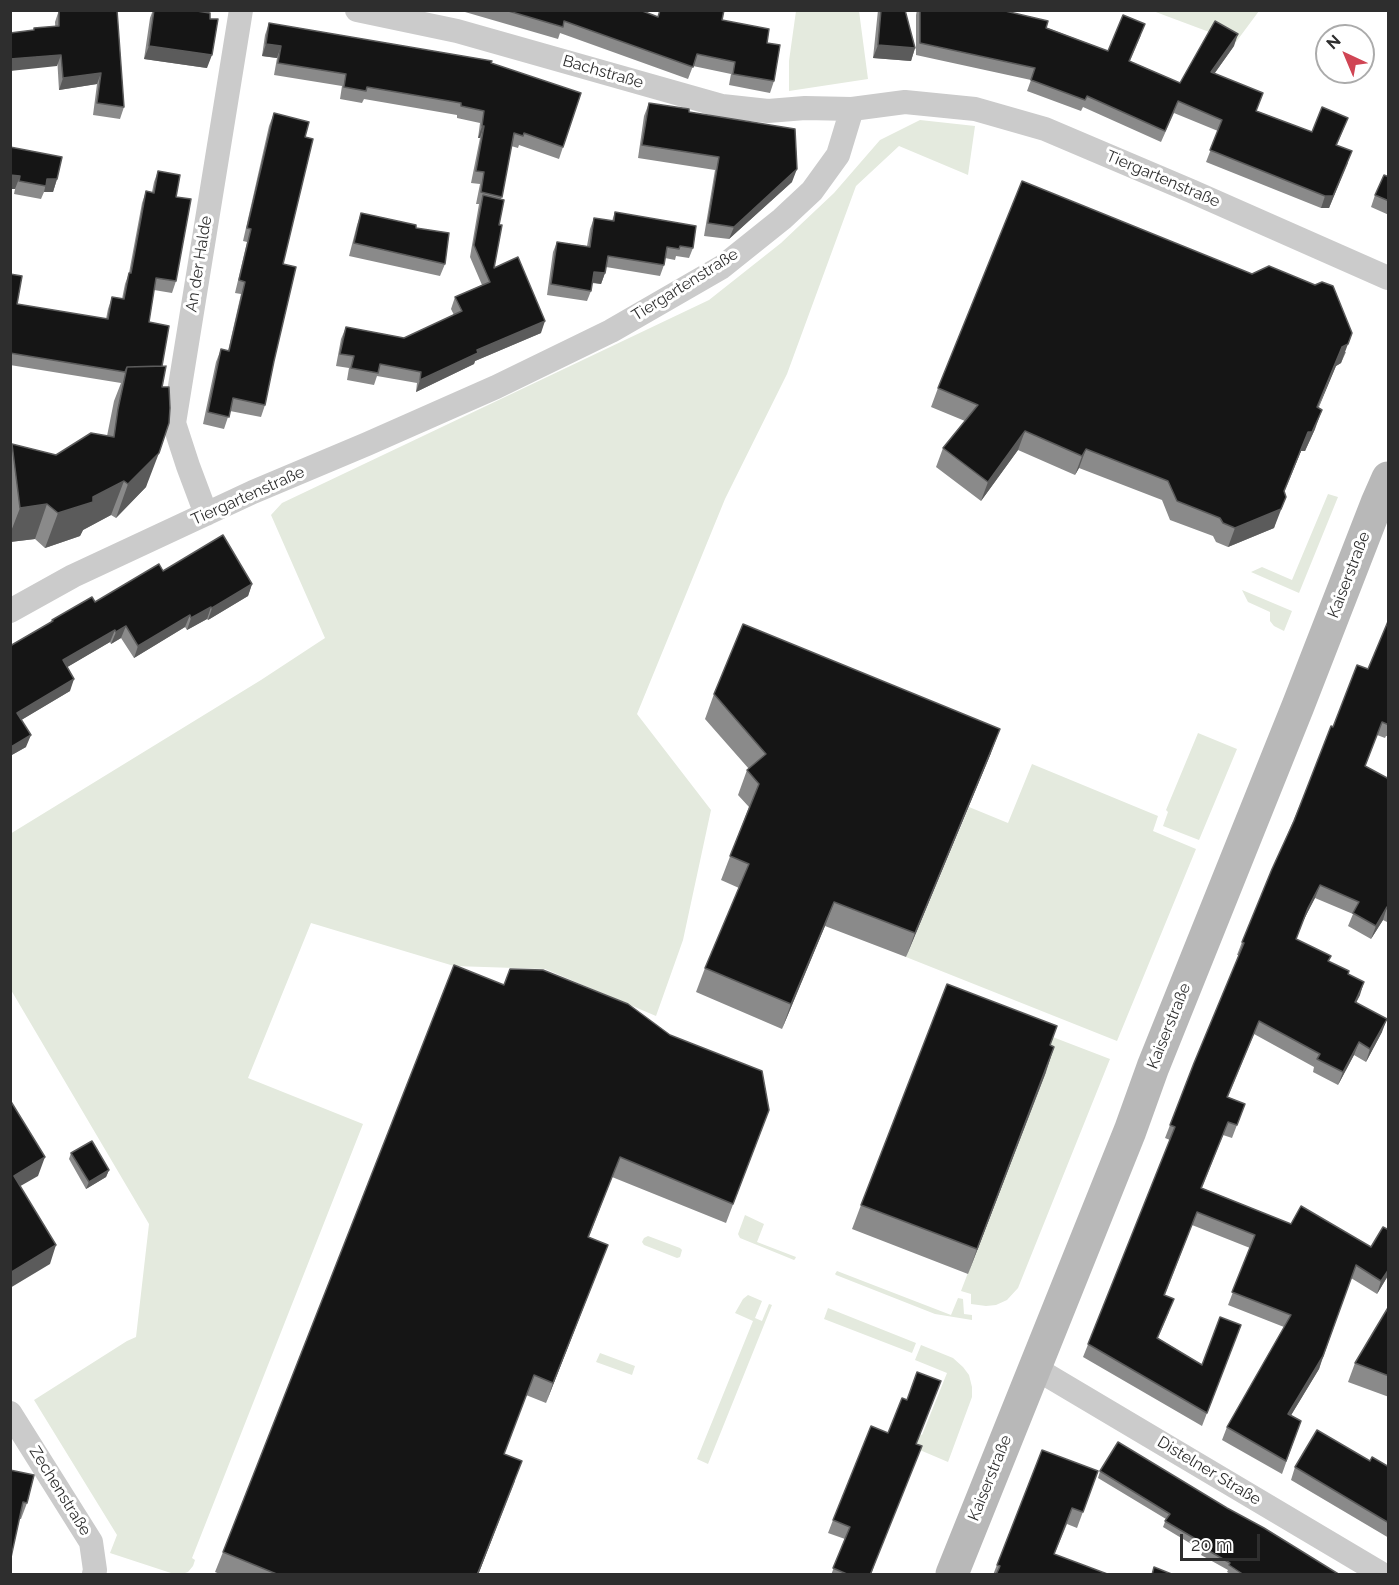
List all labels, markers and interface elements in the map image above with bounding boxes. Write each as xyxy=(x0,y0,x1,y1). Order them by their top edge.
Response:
north arrow xyxy=(1315,24,1375,84)
text: N xyxy=(1323,31,1345,53)
street label: Bachstraße xyxy=(560,51,646,93)
street label: Tiergartenstraße xyxy=(1103,146,1223,212)
street label: An der Halde xyxy=(182,214,216,314)
street label: Tiergartenstraße xyxy=(628,245,742,325)
street label: Tiergartenstraße xyxy=(188,462,308,530)
street label: Kaiserstraße xyxy=(1324,529,1374,621)
street label: Kaiserstraße xyxy=(1143,980,1195,1072)
street label: Kaiserstraße xyxy=(964,1432,1016,1524)
street label: Distelner Straße xyxy=(1154,1433,1264,1509)
street label: Zechenstraße xyxy=(25,1443,95,1539)
scale bar xyxy=(1183,1522,1262,1560)
text: 20 m xyxy=(1191,1534,1233,1555)

